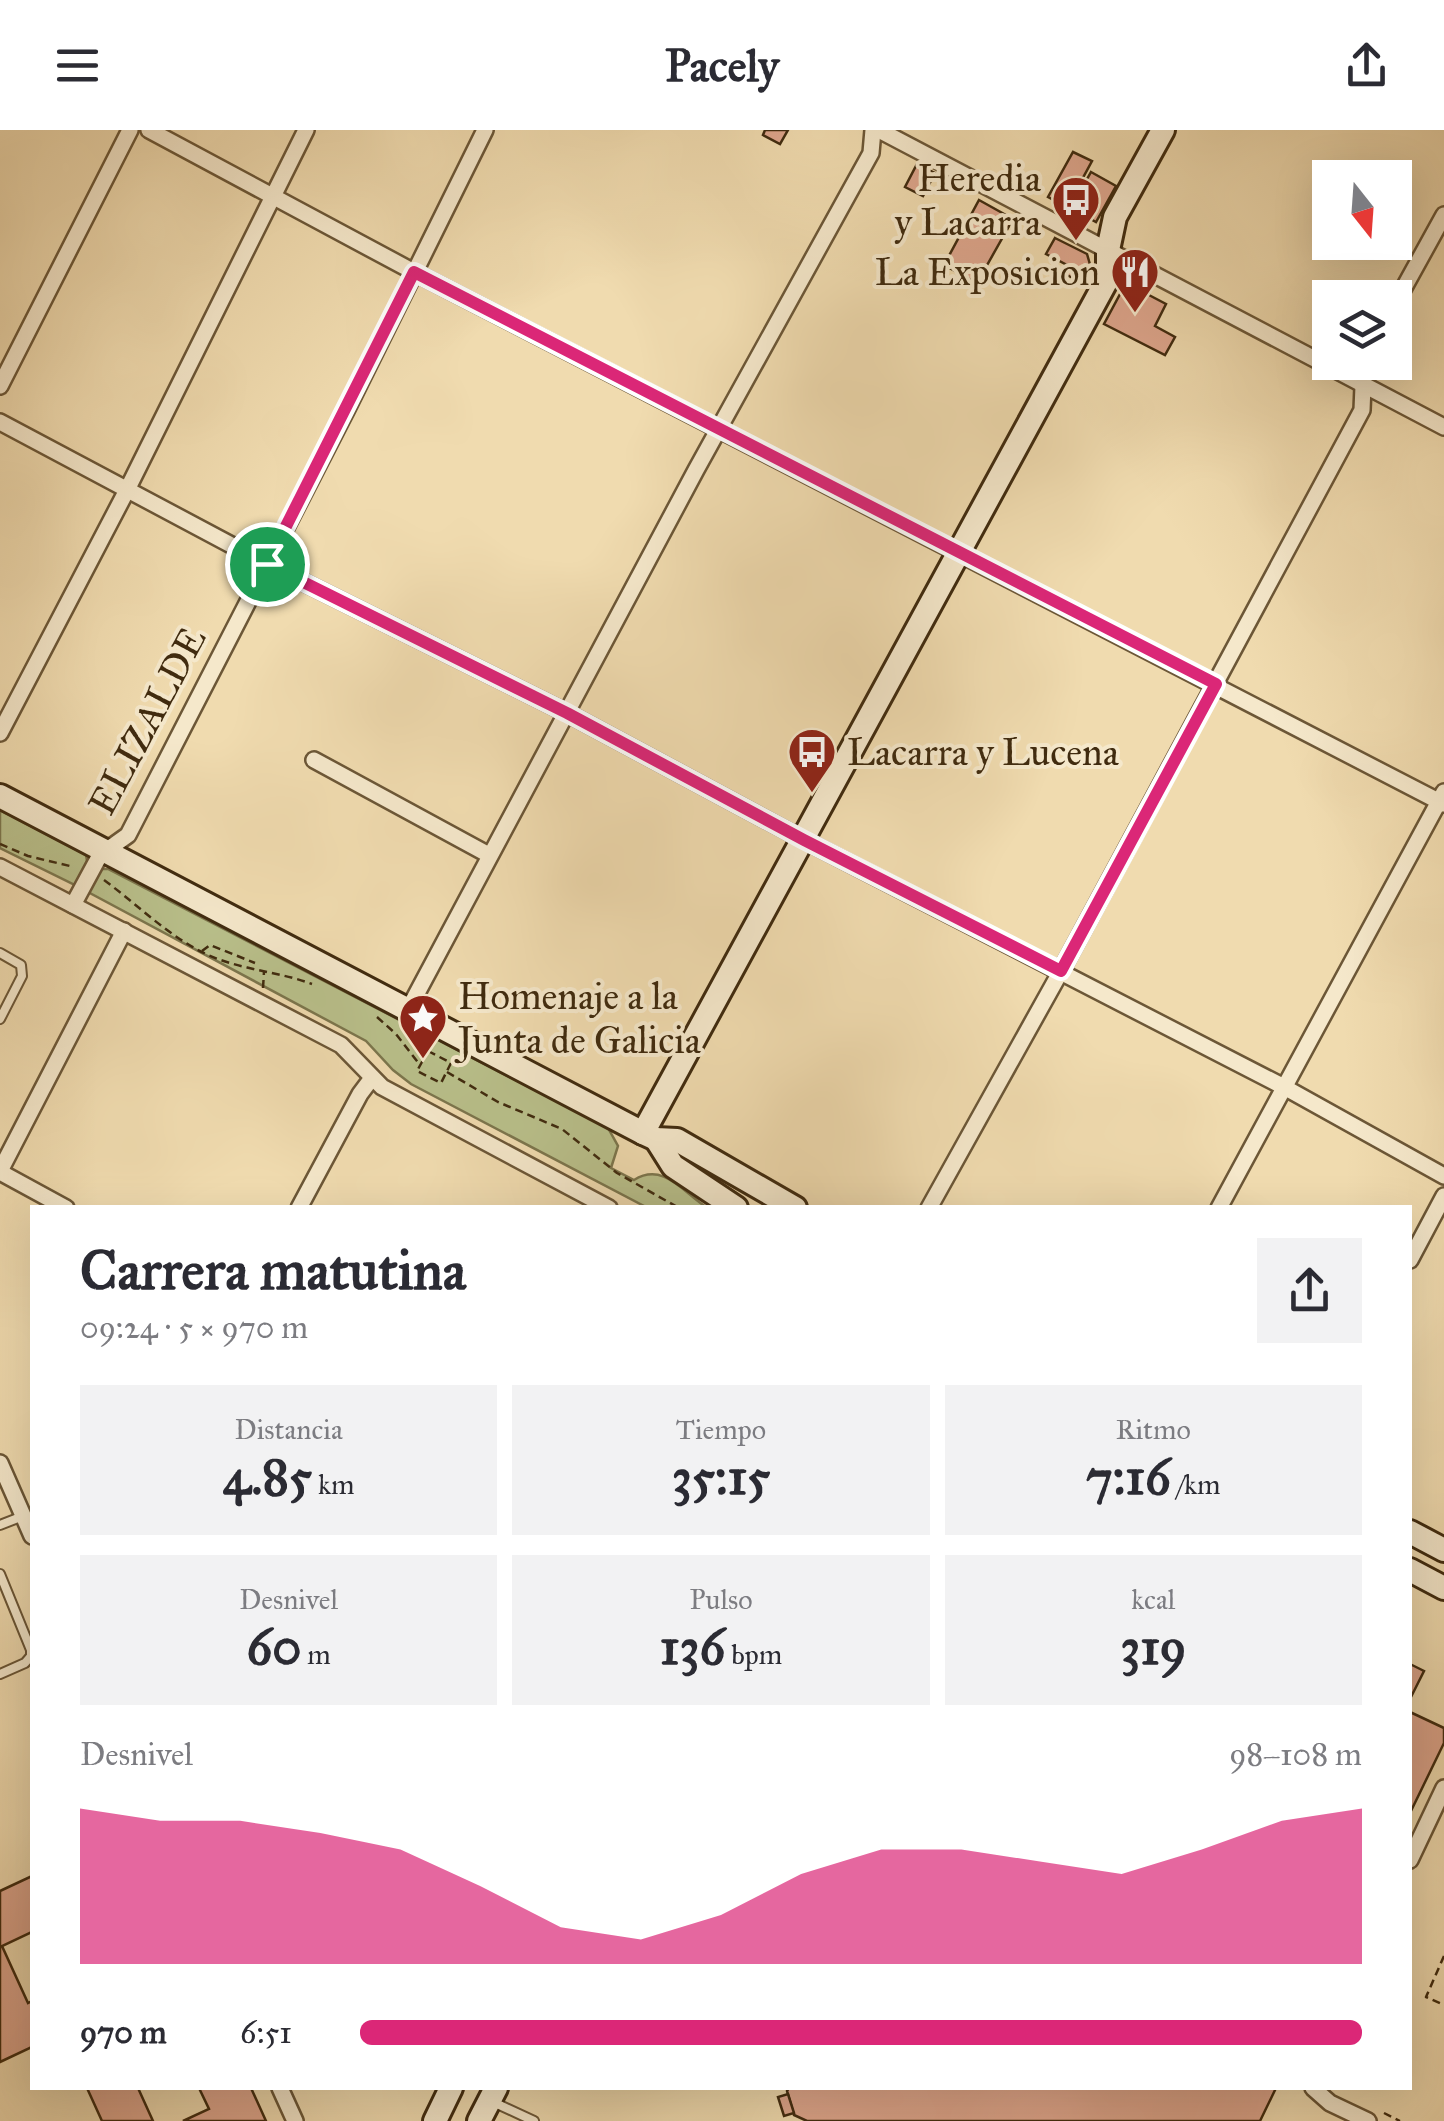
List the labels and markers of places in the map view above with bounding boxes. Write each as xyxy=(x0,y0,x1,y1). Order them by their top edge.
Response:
place label: Heredia y Lacarra xyxy=(894,155,1042,245)
bus stop icon: Heredia y Lacarra xyxy=(1050,174,1102,242)
restaurant icon: La Exposicion xyxy=(1109,246,1161,314)
place label: La Exposicion xyxy=(875,249,1100,295)
pin xyxy=(225,522,310,607)
bus stop icon: Lacarra y Lucena xyxy=(786,726,838,794)
place label: Lacarra y Lucena xyxy=(847,729,1120,775)
place label: Homenaje a la Junta de Galicia xyxy=(454,973,702,1064)
place icon: Homenaje a la Junta de Galicia xyxy=(397,992,449,1060)

